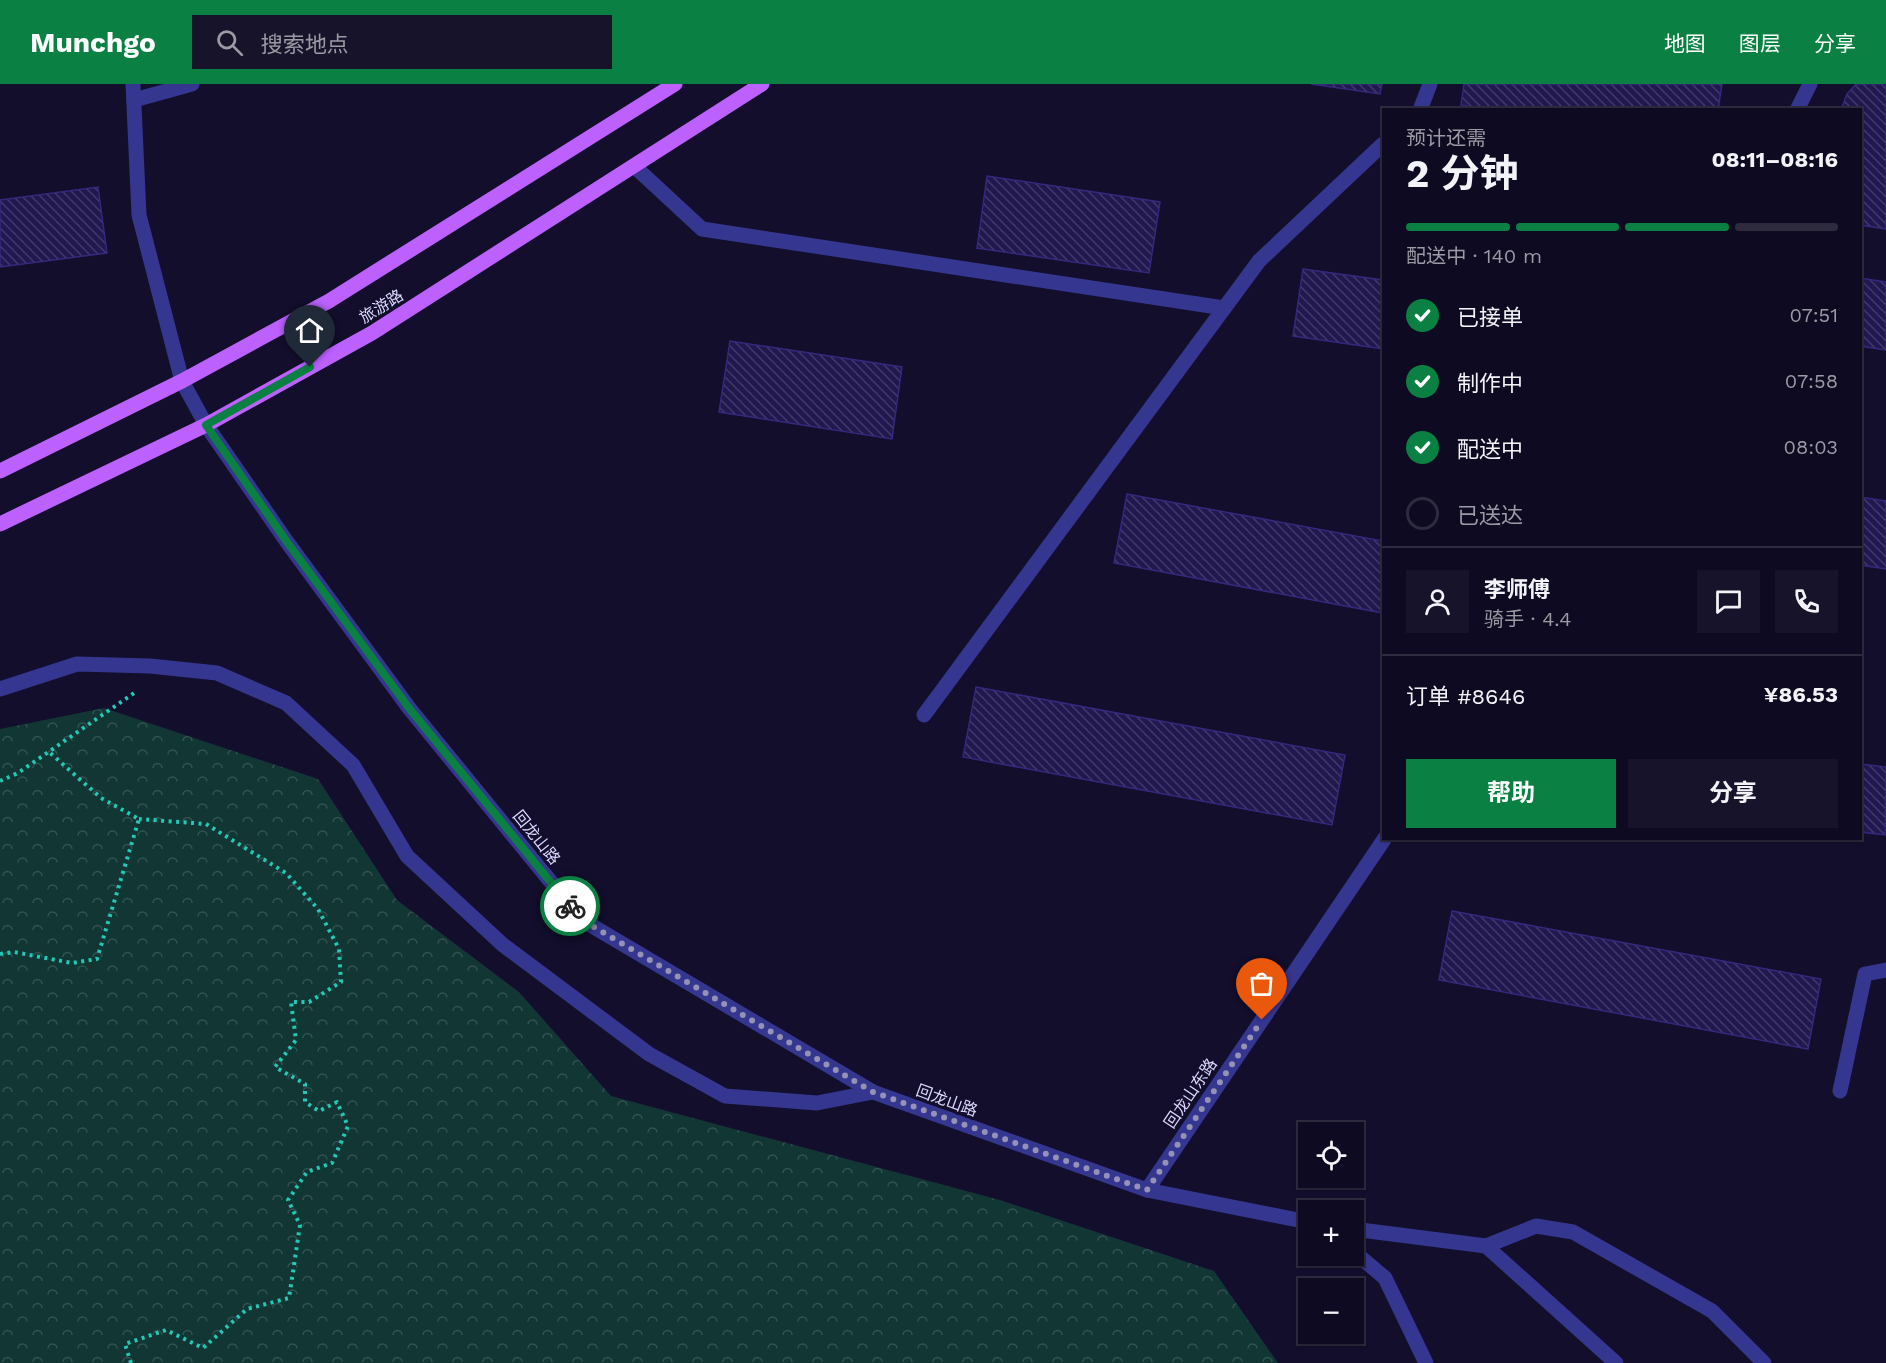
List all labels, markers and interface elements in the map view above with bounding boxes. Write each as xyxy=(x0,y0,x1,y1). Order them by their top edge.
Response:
search box xyxy=(192,15,612,69)
text: Munchgo xyxy=(30,26,156,59)
icon: search xyxy=(213,26,246,59)
text: 地图 xyxy=(1664,31,1706,56)
text: 图层 xyxy=(1739,31,1781,56)
text: 分享 xyxy=(1814,31,1856,56)
text: 搜索地点 xyxy=(261,32,349,57)
text: 预计还需 xyxy=(1406,126,1486,150)
text: 08:11–08:16 xyxy=(1712,147,1838,172)
text: 2 分钟 xyxy=(1406,151,1518,196)
text: 配送中 · 140 m xyxy=(1406,244,1542,268)
street label: 旅游路 xyxy=(356,286,407,327)
icon: check xyxy=(1406,299,1439,332)
text: 07:51 xyxy=(1789,303,1838,327)
pin xyxy=(284,305,335,367)
text: 已接单 xyxy=(1457,305,1523,330)
icon: home xyxy=(293,314,326,347)
icon: check xyxy=(1406,365,1439,398)
text: 07:58 xyxy=(1785,369,1838,393)
text: 制作中 xyxy=(1457,371,1523,396)
icon: check xyxy=(1406,431,1439,464)
text: 08:03 xyxy=(1784,435,1838,459)
text: 配送中 xyxy=(1457,437,1523,462)
text: 已送达 xyxy=(1457,503,1523,528)
button: person xyxy=(1406,570,1469,633)
button: chat xyxy=(1697,570,1760,633)
button: phone xyxy=(1775,570,1838,633)
text: 李师傅 xyxy=(1484,577,1550,602)
text: 骑手 · 4.4 xyxy=(1484,607,1572,631)
text: ¥86.53 xyxy=(1764,682,1838,707)
text: 订单 #8646 xyxy=(1406,684,1525,709)
button: 帮助 xyxy=(1406,759,1616,828)
button: 分享 xyxy=(1628,759,1838,828)
street label: 回龙山路 xyxy=(509,806,564,868)
courier xyxy=(540,876,600,936)
icon: bike xyxy=(554,890,587,923)
pin xyxy=(1236,958,1287,1020)
icon: bag xyxy=(1245,967,1278,1000)
street label: 回龙山东路 xyxy=(1160,1055,1221,1132)
street label: 回龙山路 xyxy=(914,1081,980,1120)
map controls xyxy=(1298,1122,1364,1344)
button: locate xyxy=(1298,1122,1364,1188)
button: + xyxy=(1298,1200,1364,1266)
button: − xyxy=(1298,1278,1364,1344)

